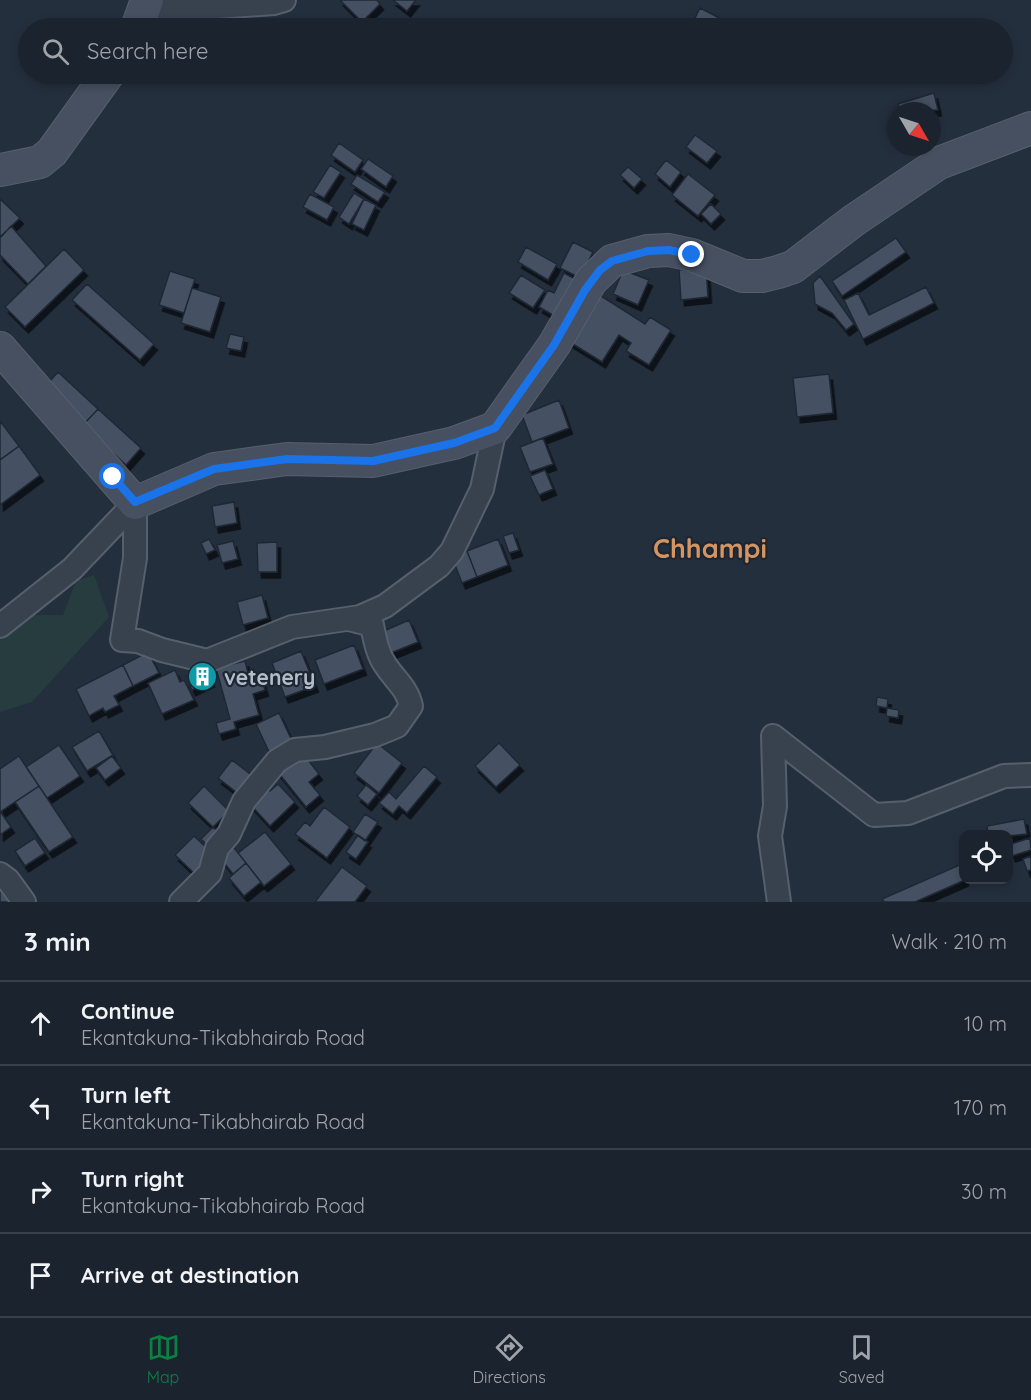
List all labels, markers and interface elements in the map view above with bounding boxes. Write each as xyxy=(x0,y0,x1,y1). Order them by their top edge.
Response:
search box xyxy=(18,18,1013,84)
icon: search xyxy=(39,35,72,68)
text: Search here xyxy=(87,37,208,65)
north arrow xyxy=(887,102,941,156)
route end xyxy=(678,241,704,267)
route start xyxy=(99,463,125,489)
district label: Chhampi xyxy=(653,531,767,565)
building icon: vetenery xyxy=(187,661,219,693)
place label: vetenery xyxy=(224,664,315,690)
map controls xyxy=(959,830,1013,884)
button: locate xyxy=(959,830,1013,884)
text: 3 min xyxy=(24,925,91,958)
text: Walk · 210 m xyxy=(892,929,1007,954)
text: Continue xyxy=(81,997,175,1025)
icon: ahead xyxy=(24,1007,57,1040)
text: 10 m xyxy=(964,1011,1007,1036)
text: Ekantakuna-Tikabhairab Road xyxy=(81,1025,365,1050)
text: Turn left xyxy=(81,1081,171,1109)
icon: left xyxy=(24,1091,57,1124)
text: 170 m xyxy=(954,1095,1007,1120)
text: Ekantakuna-Tikabhairab Road xyxy=(81,1109,365,1134)
text: Turn right xyxy=(81,1165,185,1193)
icon: right xyxy=(24,1175,57,1208)
text: 30 m xyxy=(961,1179,1007,1204)
text: Ekantakuna-Tikabhairab Road xyxy=(81,1193,365,1218)
icon: arrive xyxy=(24,1259,57,1292)
text: Arrive at destination xyxy=(81,1261,299,1289)
tab: Map xyxy=(147,1331,180,1387)
tab: Directions xyxy=(473,1331,546,1387)
tab: Saved xyxy=(839,1331,884,1387)

